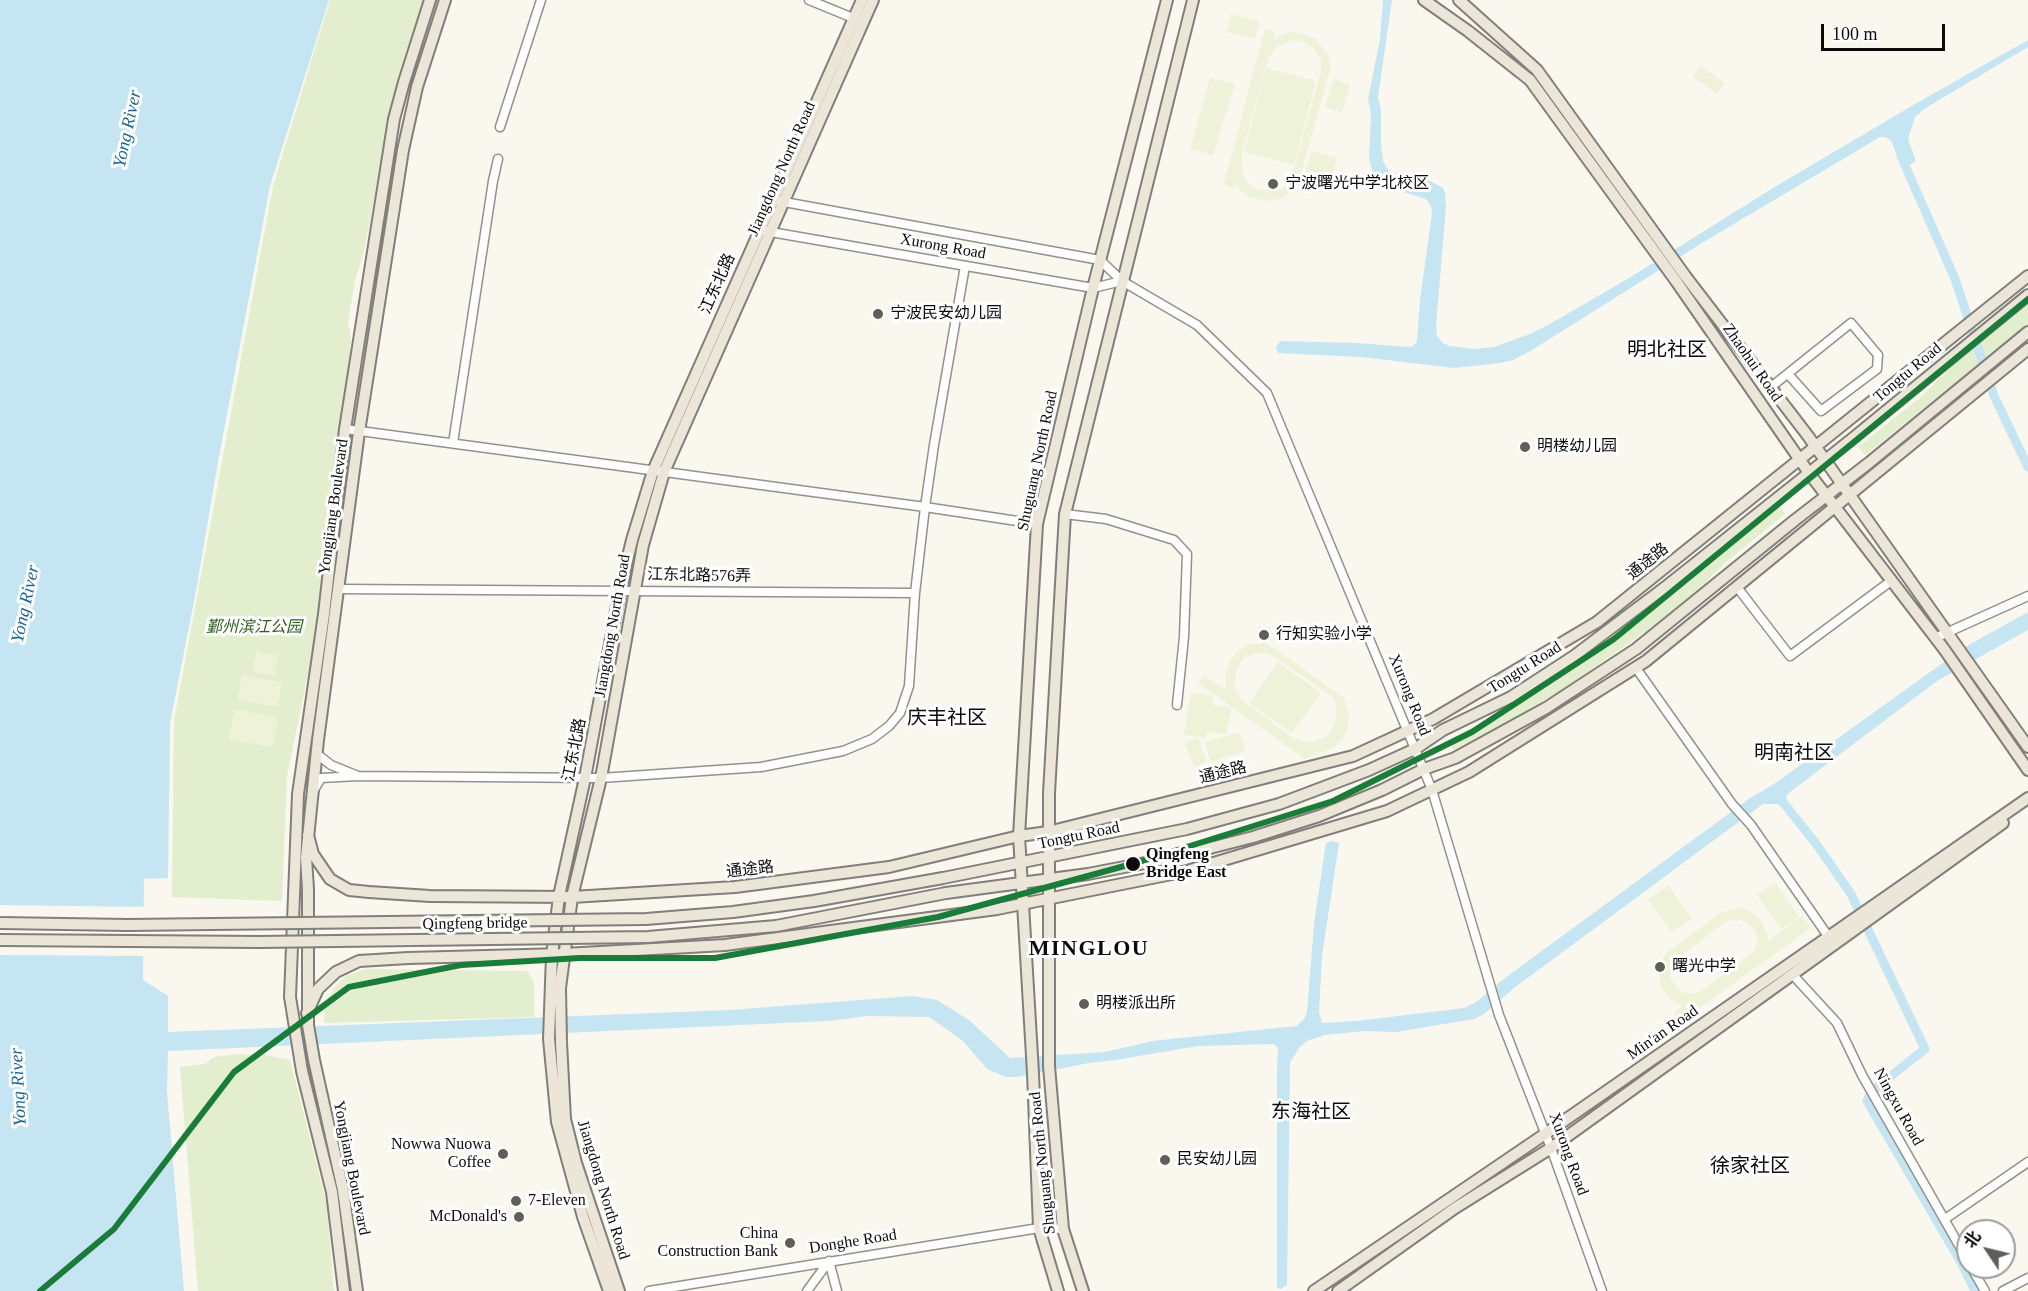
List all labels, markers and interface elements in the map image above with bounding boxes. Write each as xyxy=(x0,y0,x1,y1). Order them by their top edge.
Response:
scale bar xyxy=(1824,12,1948,50)
text: 100 m xyxy=(1832,24,1878,44)
water label: Yong River xyxy=(109,88,147,170)
street label: Jiangdong North Road xyxy=(744,99,820,239)
place label: 宁波曙光中学北校区 xyxy=(1285,174,1429,194)
marker: 宁波曙光中学北校区 xyxy=(1266,177,1280,191)
street label: Xurong Road xyxy=(899,230,987,264)
street label: 江东北路 xyxy=(696,251,740,317)
place label: 宁波民安幼儿园 xyxy=(890,304,1002,324)
marker: 宁波民安幼儿园 xyxy=(871,307,885,321)
street label: Zhaohui Road xyxy=(1718,320,1786,406)
district label: 明北社区 xyxy=(1627,339,1707,363)
street label: Tongtu Road xyxy=(1870,339,1946,407)
street label: Shuguang North Road xyxy=(1014,389,1062,533)
place label: 明楼幼儿园 xyxy=(1537,437,1617,457)
street label: Yongjiang Boulevard xyxy=(315,438,353,576)
marker: 明楼幼儿园 xyxy=(1518,440,1532,454)
street label: 通途路 xyxy=(1623,539,1673,585)
street label: Jiangdong North Road xyxy=(591,553,635,699)
water label: Yong River xyxy=(7,563,45,645)
street label: 江东北路576弄 xyxy=(647,565,751,587)
park label: 鄞州滨江公园 xyxy=(206,618,302,638)
place label: 行知实验小学 xyxy=(1276,625,1372,645)
marker: 行知实验小学 xyxy=(1257,628,1271,642)
street label: Tongtu Road xyxy=(1485,638,1565,698)
street label: Xurong Road xyxy=(1384,651,1434,739)
district label: 庆丰社区 xyxy=(907,707,987,731)
street label: 江东北路 xyxy=(559,717,591,783)
district label: 明南社区 xyxy=(1754,742,1834,766)
street label: 通途路 xyxy=(1197,758,1249,788)
street label: Tongtu Road xyxy=(1036,818,1122,854)
place label: Qingfeng Bridge East xyxy=(1146,845,1226,883)
marker: Qingfeng Bridge East xyxy=(1124,855,1142,873)
street label: 通途路 xyxy=(725,858,775,882)
street label: Qingfeng bridge xyxy=(422,913,528,935)
district label: MINGLOU xyxy=(1029,936,1149,962)
place label: 曙光中学 xyxy=(1672,957,1736,977)
marker: 曙光中学 xyxy=(1653,960,1667,974)
place label: 明楼派出所 xyxy=(1096,994,1176,1014)
marker: 明楼派出所 xyxy=(1077,997,1091,1011)
street label: Min'an Road xyxy=(1624,1001,1702,1065)
water label: Yong River xyxy=(6,1047,32,1127)
street label: Ningxu Road xyxy=(1869,1065,1927,1149)
street label: Shuguang North Road xyxy=(1026,1091,1060,1235)
street label: Yongjiang Boulevard xyxy=(329,1099,373,1237)
district label: 东海社区 xyxy=(1271,1101,1351,1125)
street label: Xurong Road xyxy=(1544,1110,1592,1198)
street label: Jiangdong North Road xyxy=(573,1118,633,1262)
place label: Nowwa Nuowa Coffee xyxy=(391,1135,491,1173)
marker: Nowwa Nuowa Coffee xyxy=(496,1147,510,1161)
place label: 民安幼儿园 xyxy=(1177,1150,1257,1170)
marker: 民安幼儿园 xyxy=(1158,1153,1172,1167)
district label: 徐家社区 xyxy=(1710,1155,1790,1179)
place label: 7-Eleven xyxy=(528,1191,586,1211)
marker: 7-Eleven xyxy=(509,1194,523,1208)
place label: McDonald's xyxy=(429,1207,507,1227)
marker: McDonald's xyxy=(512,1210,526,1224)
north arrow xyxy=(1956,1219,2016,1279)
place label: China Construction Bank xyxy=(658,1224,778,1262)
street label: Donghe Road xyxy=(808,1226,898,1258)
text: 北 xyxy=(1961,1228,1984,1251)
marker: China Construction Bank xyxy=(783,1236,797,1250)

